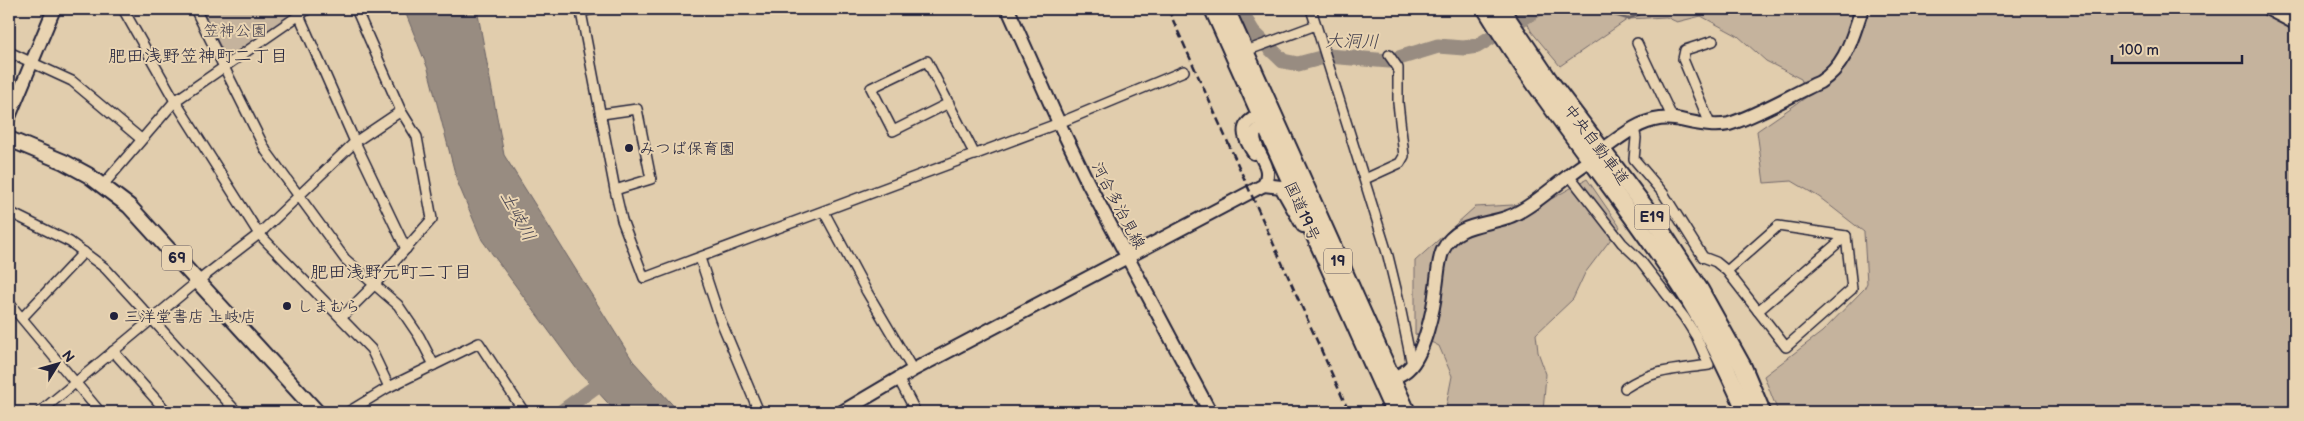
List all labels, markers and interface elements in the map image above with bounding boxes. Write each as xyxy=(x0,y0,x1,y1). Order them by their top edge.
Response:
park label: 笠神公園 xyxy=(203,22,267,41)
water label: 大洞川 xyxy=(1325,31,1379,52)
scale bar xyxy=(2112,32,2242,64)
text: 100 m xyxy=(2119,41,2159,60)
district label: 肥田浅野笠神町二丁目 xyxy=(108,46,288,67)
street label: 中央自動車道 xyxy=(1559,101,1632,189)
place label: みつば保育園 xyxy=(639,140,735,159)
marker: みつば保育園 xyxy=(623,142,635,154)
street label: 河合多治見線 xyxy=(1087,159,1149,253)
street label: 国道19号 xyxy=(1280,179,1323,244)
water label: 土岐川 xyxy=(496,187,540,245)
road number: E19 xyxy=(1634,204,1670,230)
road number: 69 xyxy=(162,246,192,270)
road number: 19 xyxy=(1324,248,1352,274)
district label: 肥田浅野元町二丁目 xyxy=(310,262,472,283)
place label: しまむら xyxy=(297,298,361,317)
marker: しまむら xyxy=(281,300,293,312)
place label: 三洋堂書店 土岐店 xyxy=(124,308,256,327)
marker: 三洋堂書店 土岐店 xyxy=(108,310,120,322)
north arrow xyxy=(32,338,82,388)
text: N xyxy=(58,347,78,366)

